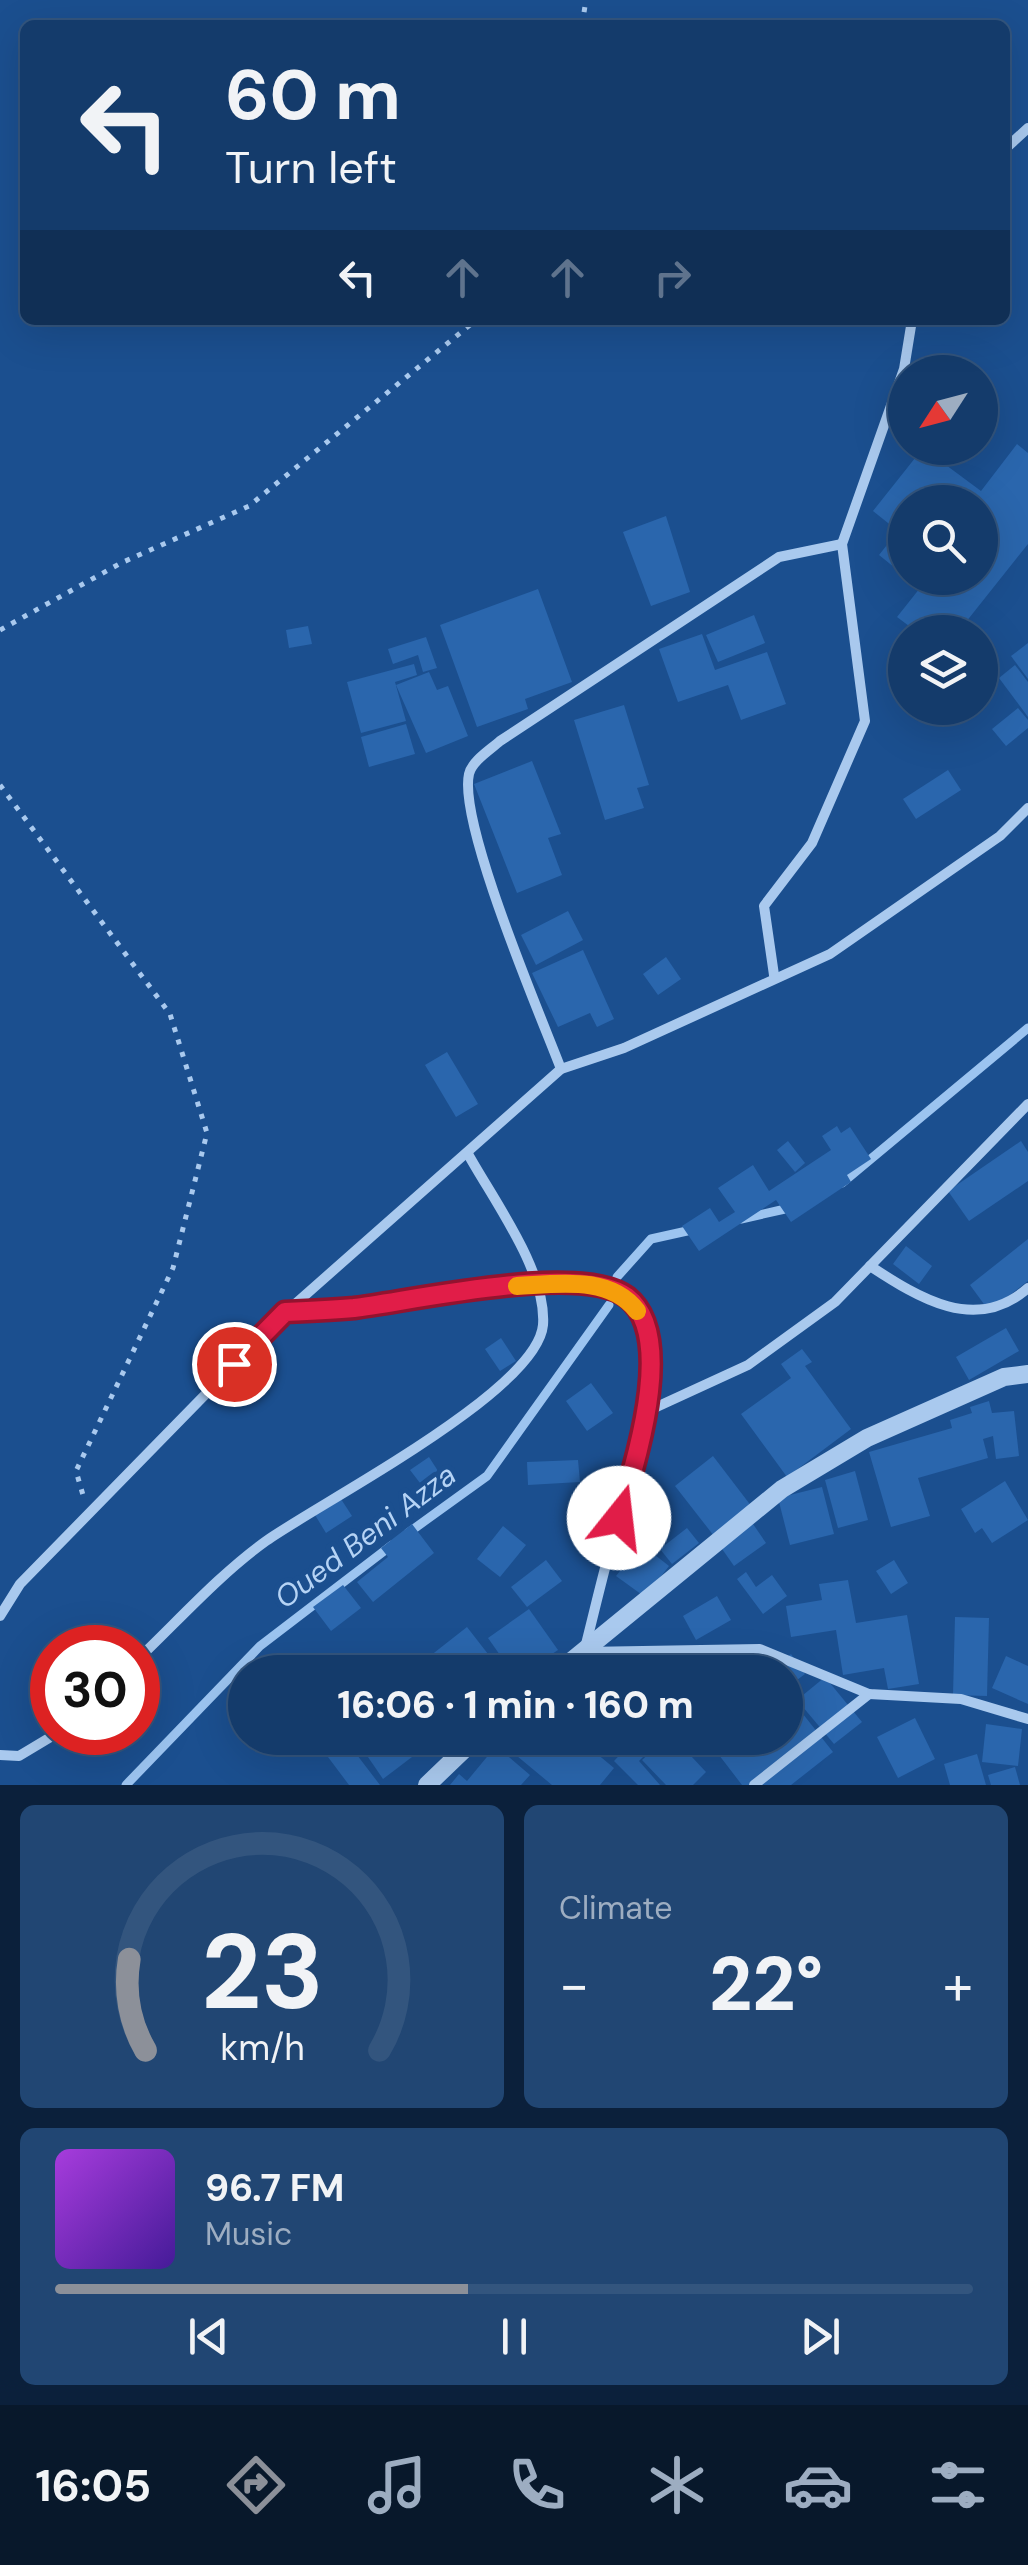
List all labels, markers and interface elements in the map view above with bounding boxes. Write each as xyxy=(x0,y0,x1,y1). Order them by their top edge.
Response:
text: 60 m xyxy=(225,50,401,141)
icon: left xyxy=(60,60,190,190)
text: Turn left xyxy=(225,138,397,197)
icon: left xyxy=(330,250,385,305)
icon: ahead xyxy=(435,250,490,305)
icon: ahead xyxy=(540,250,595,305)
icon: right xyxy=(645,250,700,305)
north arrow xyxy=(888,355,998,465)
map controls xyxy=(888,355,998,725)
button: search xyxy=(888,485,998,595)
button: layers xyxy=(888,615,998,725)
pin xyxy=(192,1322,277,1407)
icon: arrive xyxy=(207,1337,262,1392)
water label: Oued Beni Azza xyxy=(266,1455,464,1617)
position arrow xyxy=(567,1466,671,1570)
speed limit sign: 30 xyxy=(30,1625,160,1755)
text: 16:06 · 1 min · 160 m xyxy=(337,1680,694,1730)
text: Climate xyxy=(559,1887,673,1929)
text: 23 xyxy=(201,1905,323,2040)
text: 22° xyxy=(709,1936,823,2033)
text: − xyxy=(559,1949,589,2021)
text: + xyxy=(943,1949,973,2021)
text: km/h xyxy=(220,2025,304,2071)
text: 96.7 FM xyxy=(205,2163,345,2213)
text: Music xyxy=(205,2213,292,2255)
icon: previous xyxy=(181,2309,236,2364)
icon: pause xyxy=(487,2309,542,2364)
icon: next xyxy=(793,2309,848,2364)
icon: directions xyxy=(221,2450,291,2520)
icon: music xyxy=(362,2450,432,2520)
icon: phone xyxy=(502,2450,572,2520)
icon: climate xyxy=(642,2450,712,2520)
icon: car xyxy=(783,2450,853,2520)
icon: filters xyxy=(923,2450,993,2520)
text: 16:05 xyxy=(35,2456,151,2515)

